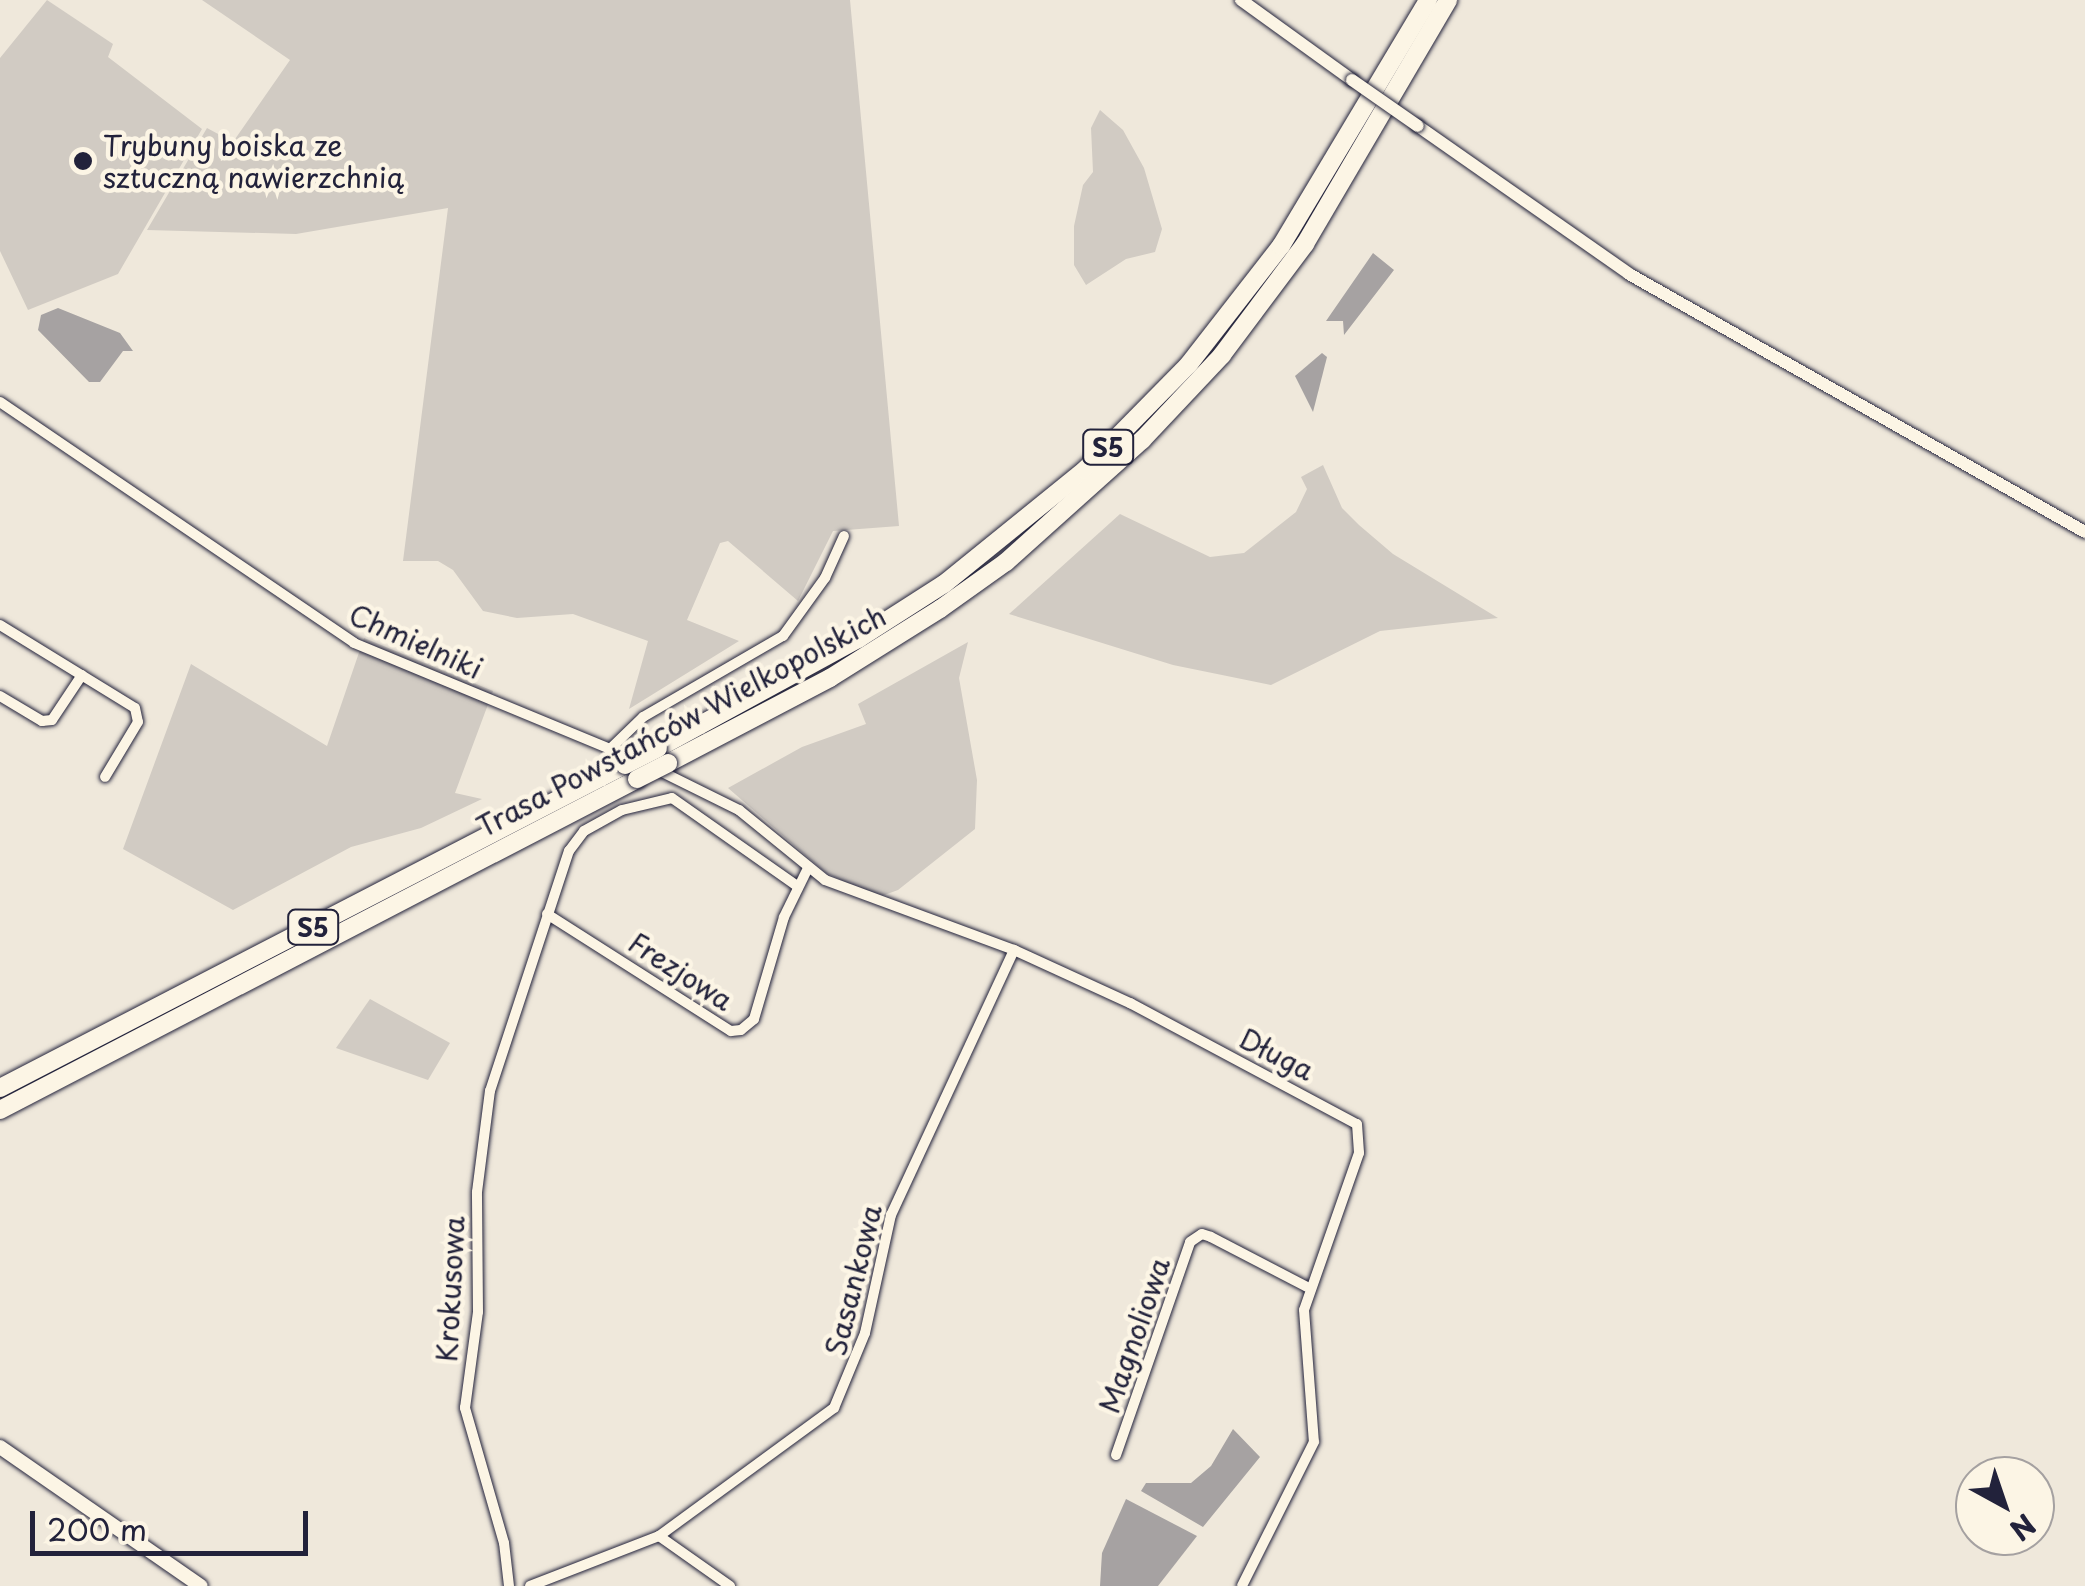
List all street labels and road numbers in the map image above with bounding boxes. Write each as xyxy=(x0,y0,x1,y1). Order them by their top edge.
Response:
road number: S5 xyxy=(1080,427,1136,467)
street label: Chmielniki xyxy=(344,597,488,685)
street label: Trasa Powstańców Wielkopolskich xyxy=(470,598,892,844)
road number: S5 xyxy=(286,907,340,947)
street label: Frezjowa xyxy=(623,925,739,1017)
street label: Długa xyxy=(1234,1021,1320,1087)
street label: Sasankowa xyxy=(818,1201,888,1359)
street label: Krokusowa xyxy=(429,1215,471,1363)
street label: Magnoliowa xyxy=(1092,1253,1176,1417)

